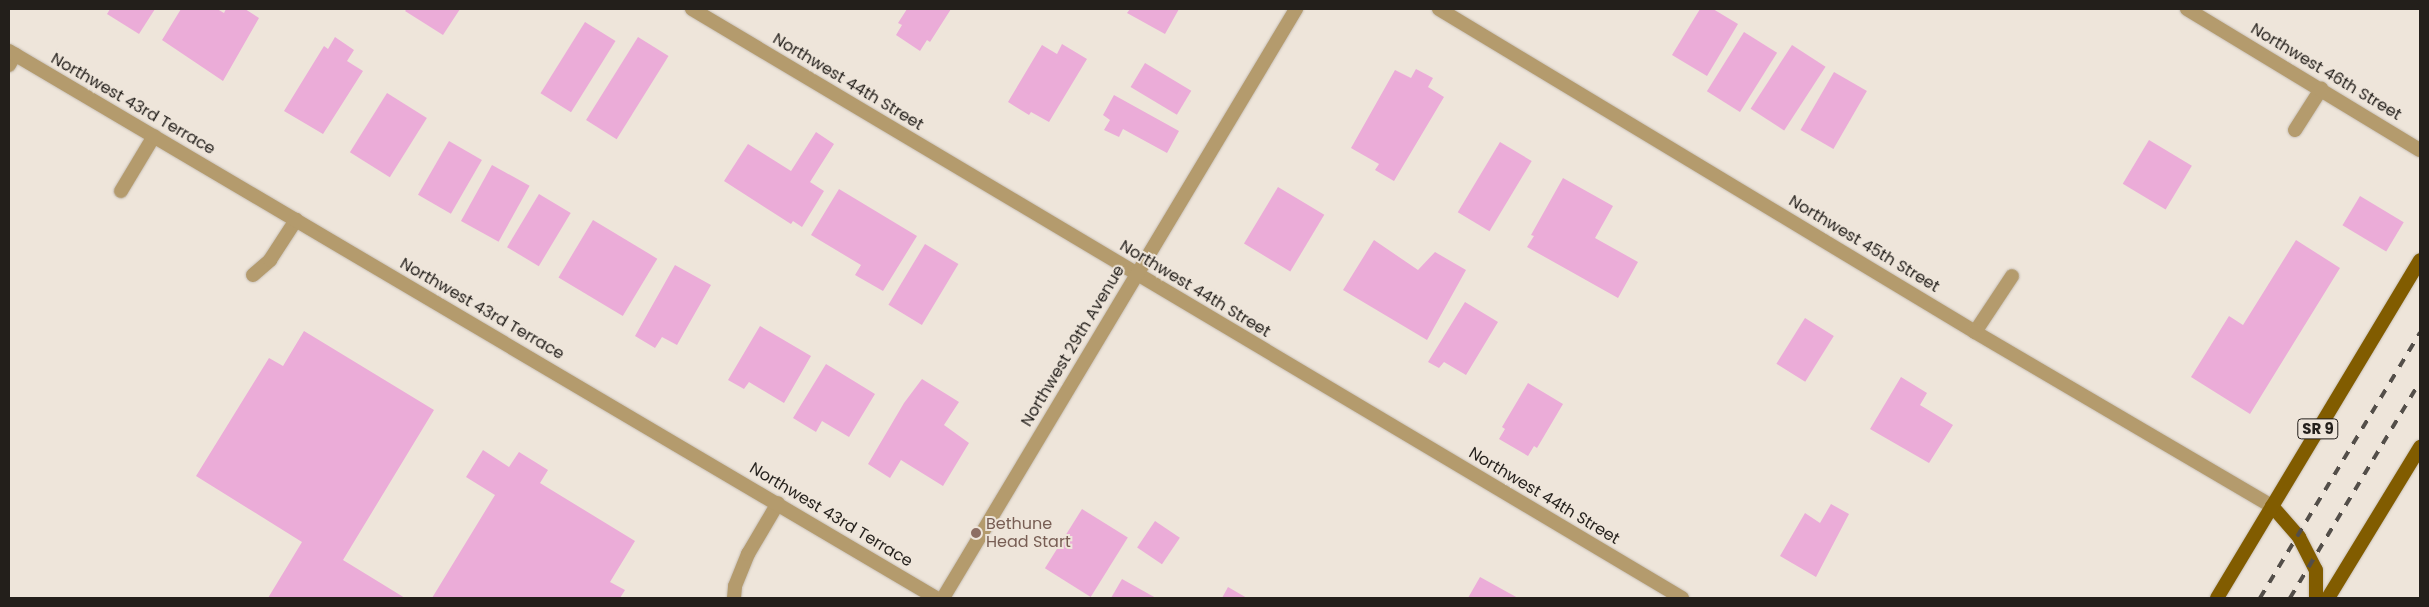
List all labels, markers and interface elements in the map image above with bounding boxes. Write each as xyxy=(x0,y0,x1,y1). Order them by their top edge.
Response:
street label: Northwest 46th Street xyxy=(2247,19,2405,125)
street label: Northwest 44th Street xyxy=(769,29,927,135)
street label: Northwest 43rd Terrace xyxy=(47,49,219,159)
street label: Northwest 45th Street xyxy=(1785,191,1943,297)
street label: Northwest 44th Street xyxy=(1116,236,1274,342)
street label: Northwest 43rd Terrace xyxy=(396,254,568,364)
street label: Northwest 29th Avenue xyxy=(1017,262,1129,430)
road number: SR 9 xyxy=(2297,416,2339,442)
street label: Northwest 44th Street xyxy=(1465,443,1623,549)
street label: Northwest 43rd Terrace xyxy=(746,459,916,571)
place label: Bethune Head Start xyxy=(986,514,1071,552)
marker: Bethune Head Start xyxy=(970,527,982,539)

